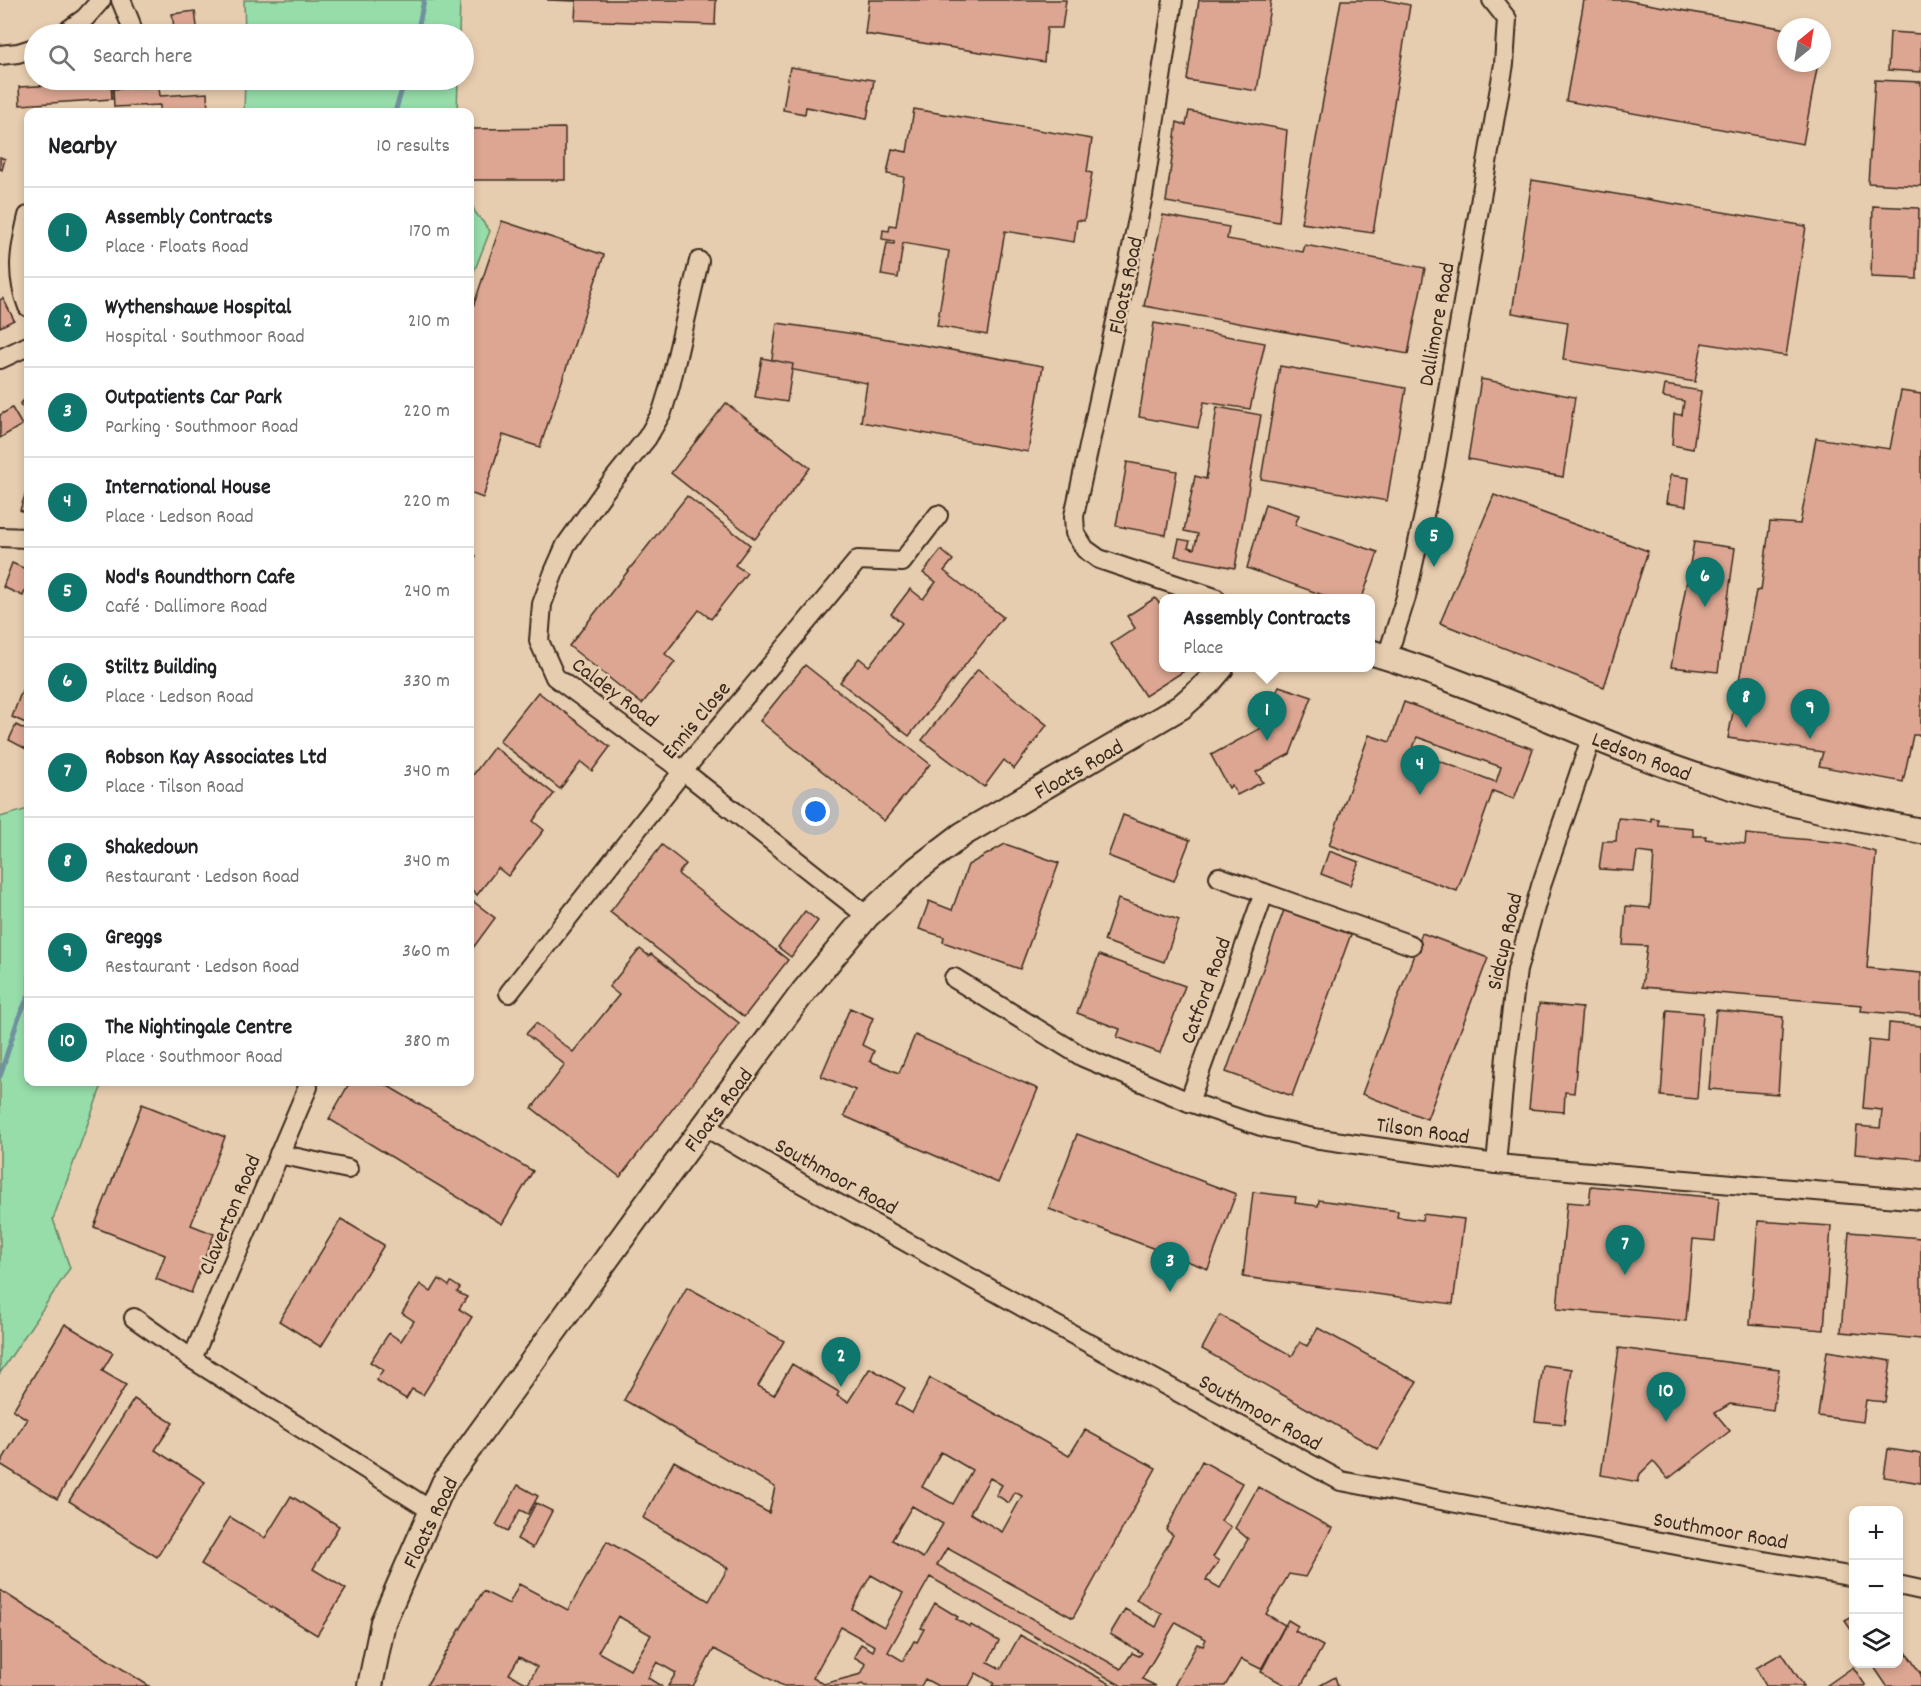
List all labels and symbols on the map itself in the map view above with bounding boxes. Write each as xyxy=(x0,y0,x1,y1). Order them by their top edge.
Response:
north arrow xyxy=(1777,18,1831,72)
street label: Floats Road xyxy=(1102,234,1153,337)
street label: Dallimore Road xyxy=(1412,260,1465,389)
pin: 5 xyxy=(1414,518,1454,567)
pin: 6 xyxy=(1686,558,1724,607)
street label: Caldey Road xyxy=(564,651,664,737)
street label: Ennis Close xyxy=(656,675,740,767)
pin: 8 xyxy=(1726,678,1766,728)
pin: 9 xyxy=(1790,690,1830,739)
pin: 1 xyxy=(1248,692,1286,741)
street label: Ledson Road xyxy=(1586,725,1695,791)
street label: Floats Road xyxy=(1029,733,1130,809)
pin: 4 xyxy=(1400,746,1440,795)
your location xyxy=(801,797,830,826)
street label: Sidcup Road xyxy=(1480,890,1533,993)
street label: Catford Road xyxy=(1174,934,1241,1049)
street label: Floats Road xyxy=(678,1062,762,1160)
street label: Tilson Road xyxy=(1374,1111,1471,1154)
street label: Southmoor Road xyxy=(768,1131,902,1225)
street label: Claverton Road xyxy=(192,1151,270,1280)
pin: 7 xyxy=(1606,1226,1644,1275)
pin: 3 xyxy=(1150,1242,1190,1292)
pin: 2 xyxy=(822,1338,860,1387)
street label: Southmoor Road xyxy=(1192,1367,1326,1461)
pin: 10 xyxy=(1646,1372,1686,1422)
street label: Floats Road xyxy=(397,1472,468,1575)
street label: Southmoor Road xyxy=(1651,1505,1790,1560)

